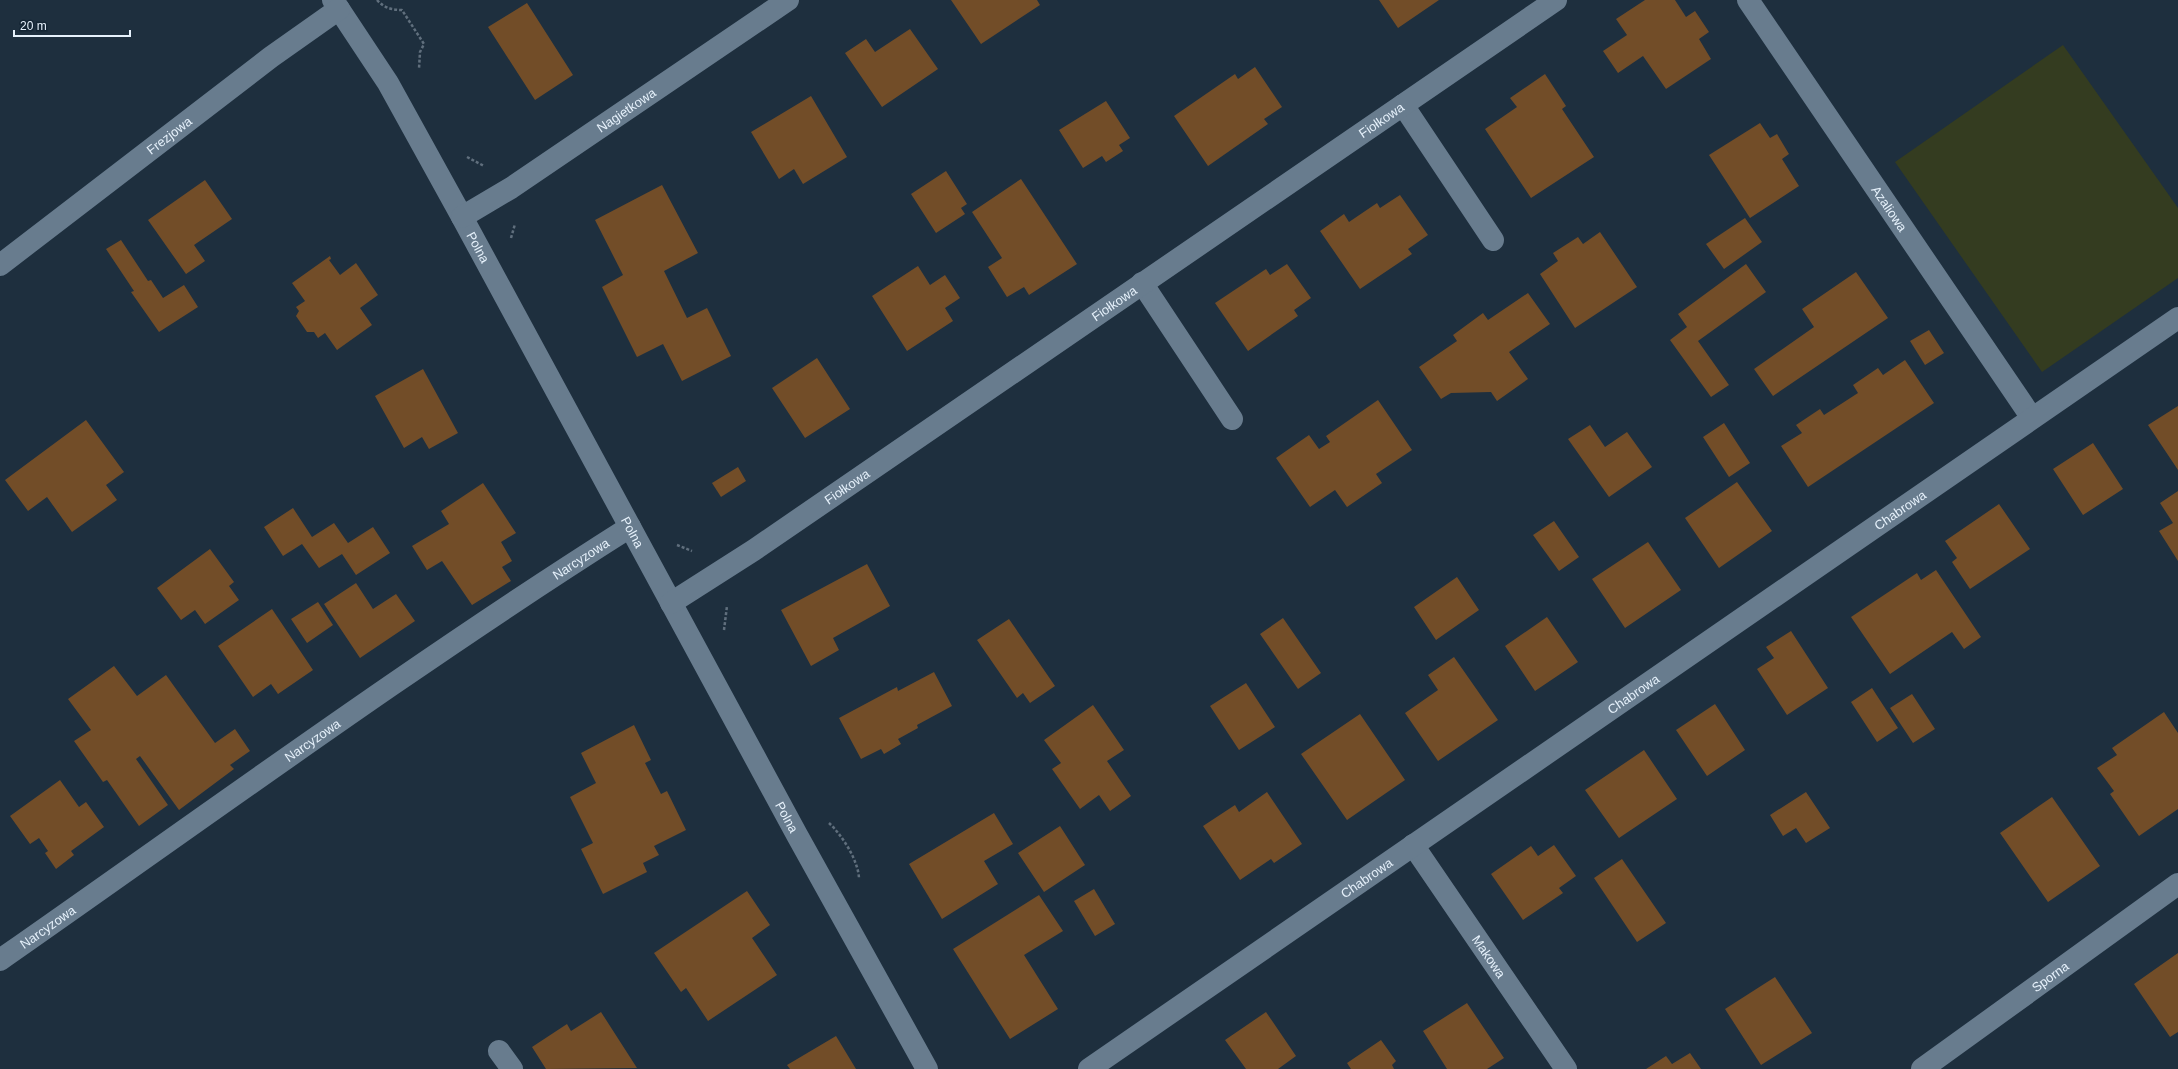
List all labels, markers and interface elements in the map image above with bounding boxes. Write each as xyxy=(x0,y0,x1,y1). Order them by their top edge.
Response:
scale bar xyxy=(14,12,130,38)
text: 20 m xyxy=(20,19,47,33)
street label: Nagietkowa xyxy=(594,84,659,135)
street label: Fiołkowa xyxy=(1356,99,1407,141)
street label: Frezjowa xyxy=(143,113,195,157)
street label: Azaliowa xyxy=(1869,183,1911,235)
street label: Polna xyxy=(464,229,493,266)
street label: Fiołkowa xyxy=(1089,282,1140,324)
street label: Fiołkowa xyxy=(821,465,873,507)
street label: Chabrowa xyxy=(1871,486,1929,533)
street label: Polna xyxy=(618,514,648,551)
street label: Narcyzowa xyxy=(550,534,612,582)
street label: Chabrowa xyxy=(1604,670,1662,717)
street label: Narcyzowa xyxy=(282,715,344,765)
street label: Polna xyxy=(773,799,802,836)
street label: Chabrowa xyxy=(1338,854,1396,901)
street label: Narcyzowa xyxy=(17,902,79,951)
street label: Makowa xyxy=(1469,932,1509,981)
street label: Sporna xyxy=(2029,958,2072,995)

